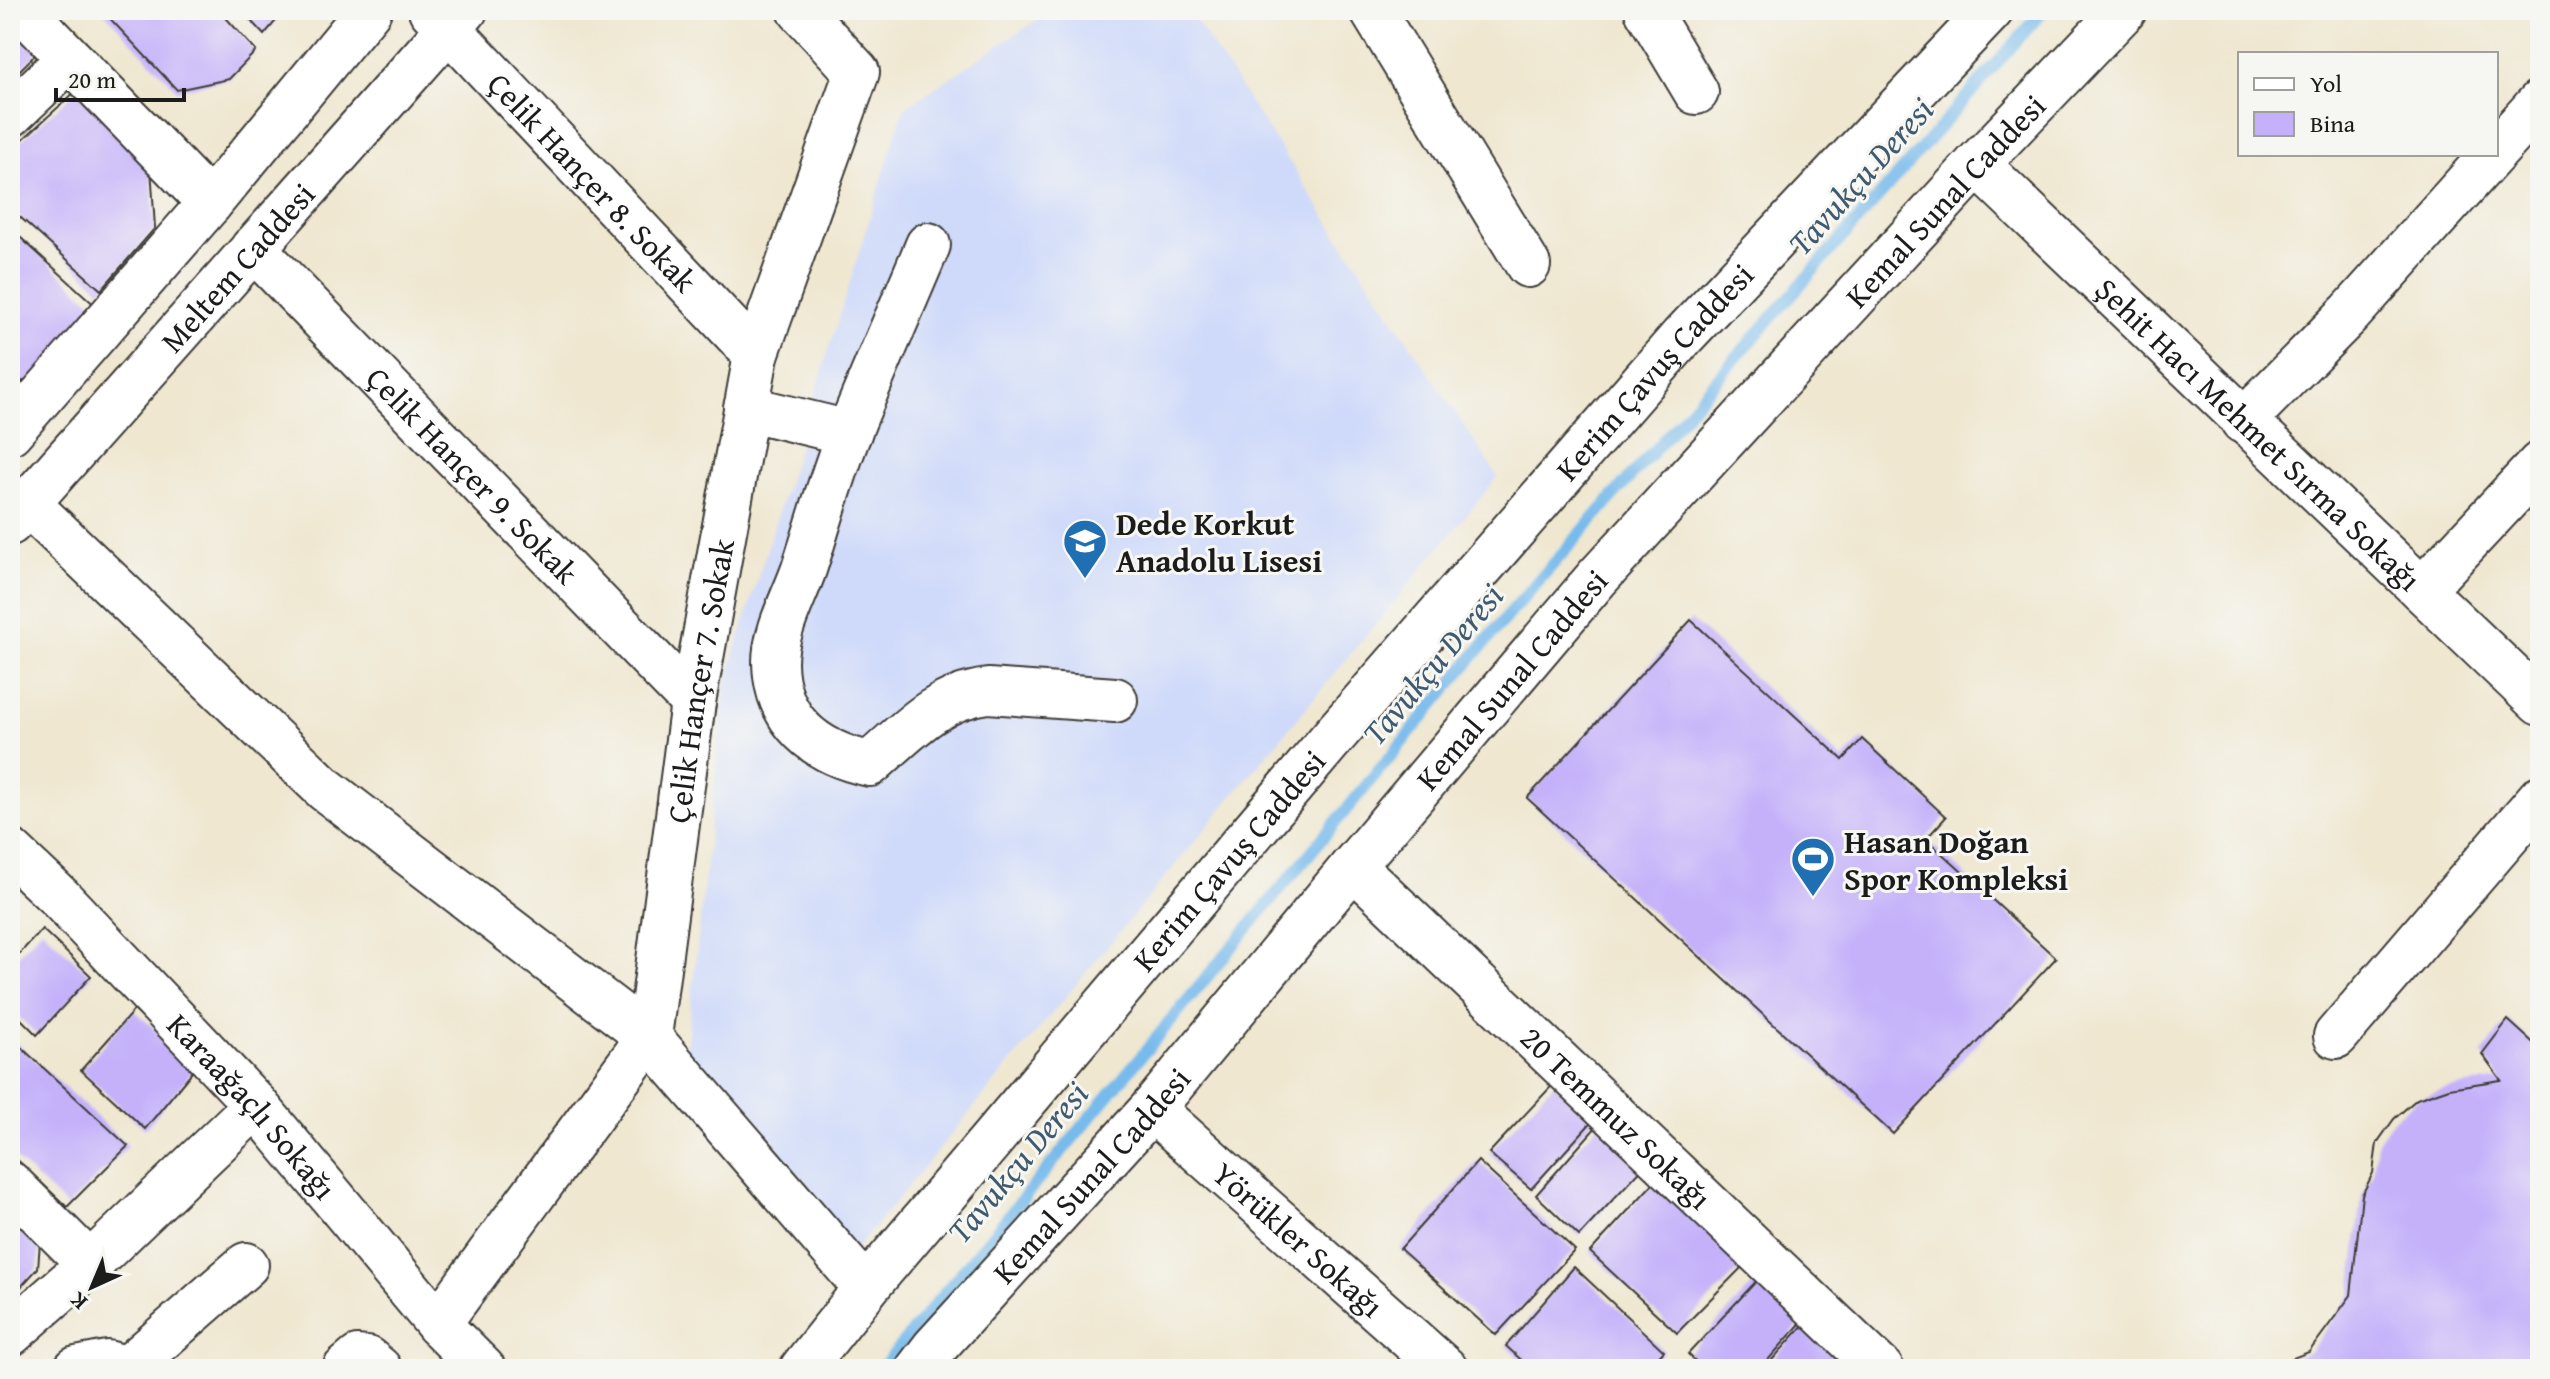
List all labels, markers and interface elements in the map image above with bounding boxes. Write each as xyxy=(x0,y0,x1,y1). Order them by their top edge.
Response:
scale bar xyxy=(56,52,184,102)
legend xyxy=(2238,52,2498,156)
street label: Çelik Hançer 8. Sokak xyxy=(477,61,709,303)
text: 20 m xyxy=(68,62,116,97)
text: Yol xyxy=(2310,66,2342,101)
street label: Kemal Sunal Caddesi xyxy=(1833,83,2056,318)
water label: Tavukçu Deresi xyxy=(1776,86,1944,266)
text: Bina xyxy=(2310,106,2356,141)
street label: Meltem Caddesi xyxy=(149,172,325,362)
street label: Kerim Çavuş Caddesi xyxy=(1544,252,1764,490)
street label: Şehit Hacı Mehmet Sırma Sokağı xyxy=(2085,266,2432,601)
street label: Çelik Hançer 9. Sokak xyxy=(356,355,590,595)
place label: Dede Korkut Anadolu Lisesi xyxy=(1116,500,1322,584)
school or university icon: Dede Korkut Anadolu Lisesi xyxy=(1061,517,1109,580)
street label: Çelik Hançer 7. Sokak xyxy=(654,534,746,826)
street label: Kemal Sunal Caddesi xyxy=(1404,558,1618,800)
water label: Tavukçu Deresi xyxy=(1350,572,1514,755)
street label: Kerim Çavuş Caddesi xyxy=(1121,739,1336,981)
place label: Hasan Doğan Spor Kompleksi xyxy=(1844,818,2068,902)
sports icon: Hasan Doğan Spor Kompleksi xyxy=(1789,835,1837,898)
street label: Karaağaçlı Sokağı xyxy=(157,1002,348,1209)
street label: 20 Temmuz Sokağı xyxy=(1510,1014,1723,1220)
street label: Kemal Sunal Caddesi xyxy=(981,1057,1201,1293)
water label: Tavukçu Deresi xyxy=(935,1070,1099,1253)
street label: Yörükler Sokağı xyxy=(1203,1150,1395,1328)
north arrow xyxy=(52,1247,132,1327)
text: K xyxy=(62,1285,94,1318)

